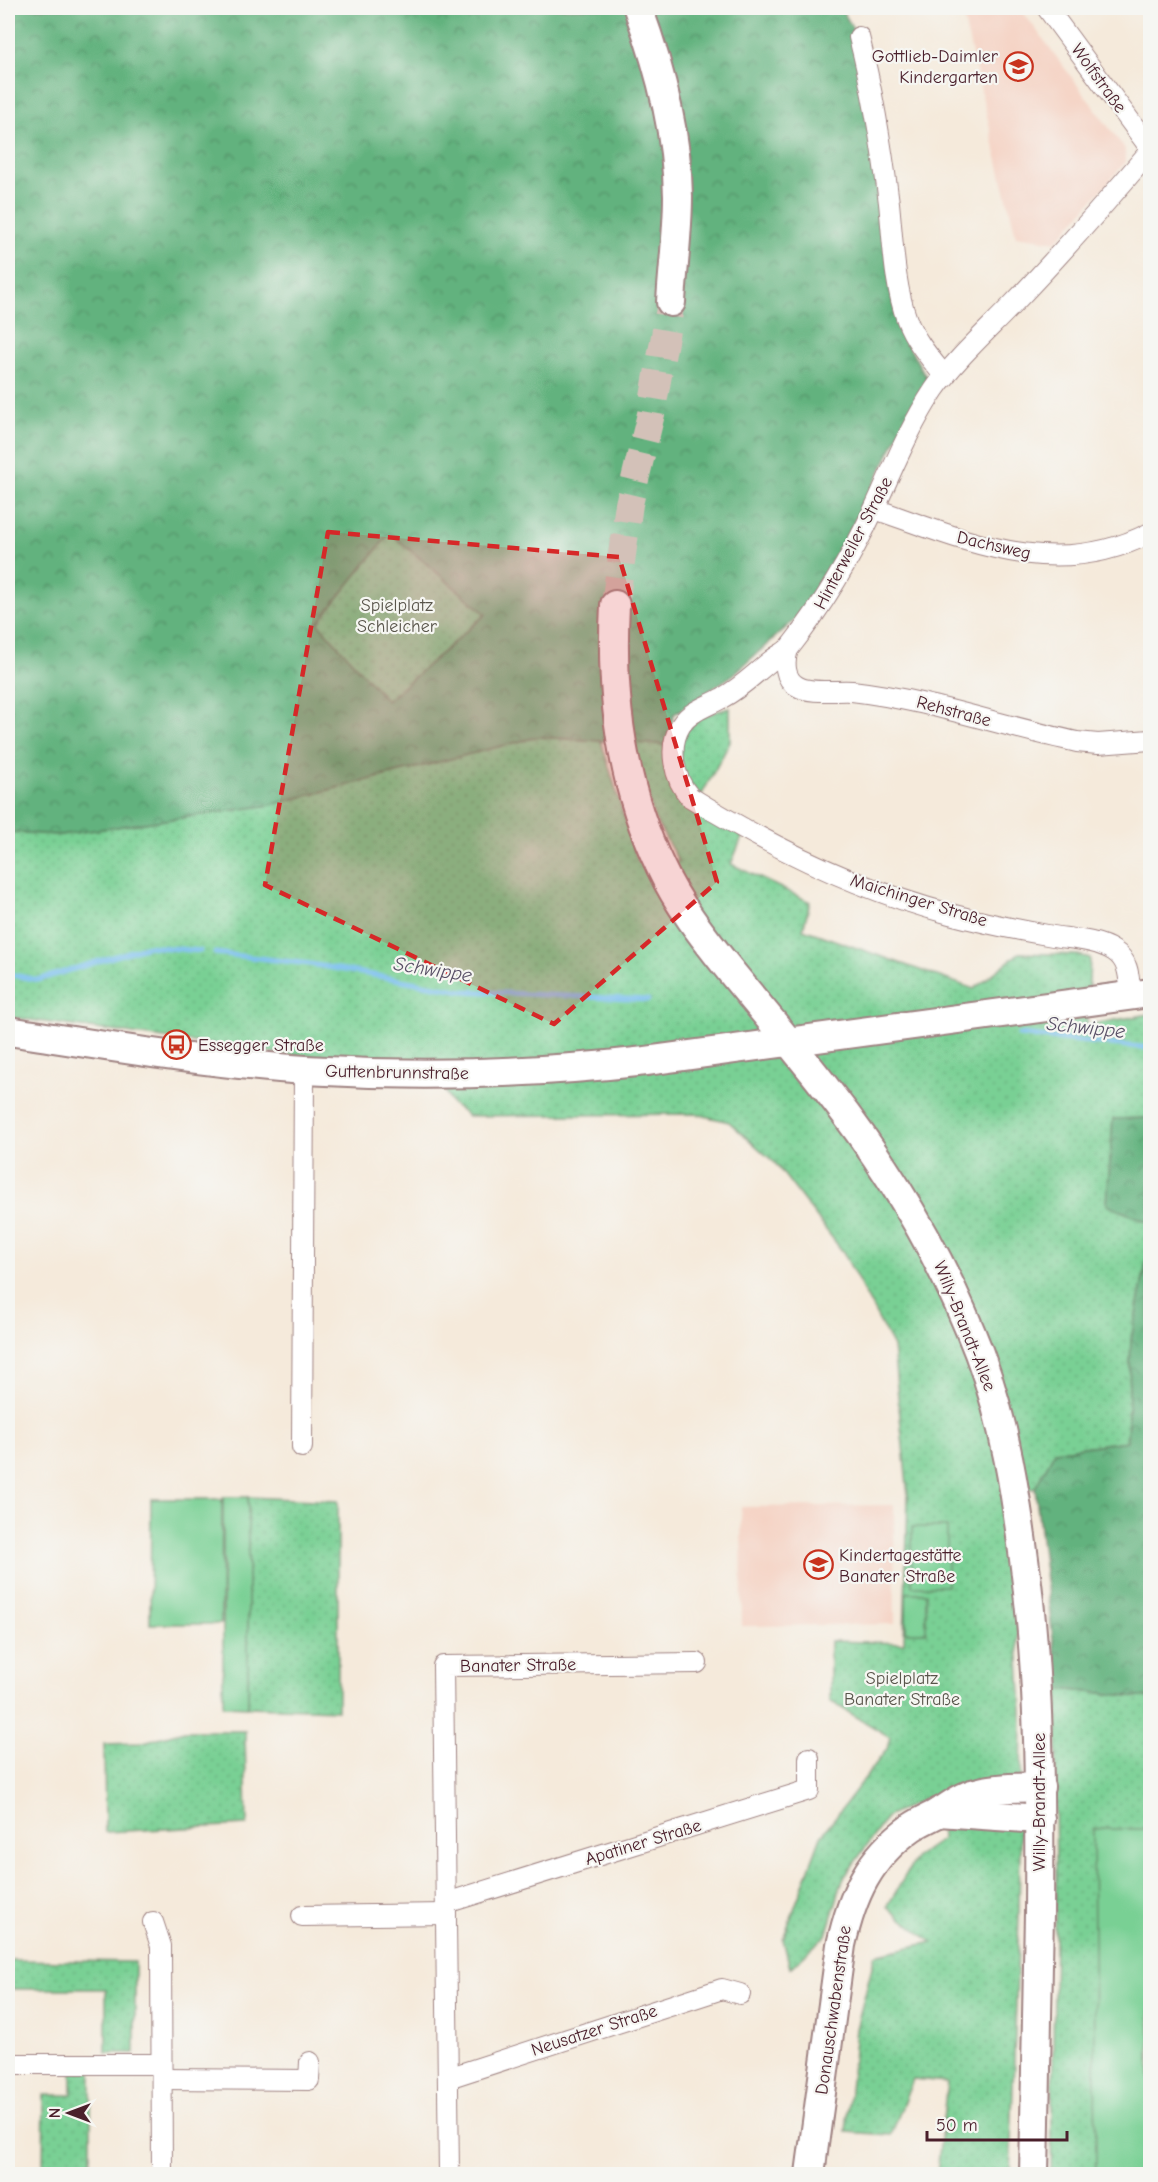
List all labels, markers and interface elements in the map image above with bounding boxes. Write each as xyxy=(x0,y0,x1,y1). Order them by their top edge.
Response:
street label: Wolfstraße xyxy=(1066,40,1131,117)
place label: Gottlieb-Daimler Kindergarten xyxy=(872,46,999,88)
school or university icon: Gottlieb-Daimler Kindergarten xyxy=(1003,50,1035,82)
street label: Hinterweiler Straße xyxy=(810,473,897,613)
street label: Dachsweg xyxy=(955,527,1033,564)
park label: Spielplatz Schleicher xyxy=(357,595,438,637)
street label: Rehstraße xyxy=(914,691,993,732)
street label: Maichinger Straße xyxy=(848,870,990,931)
water label: Schwippe xyxy=(392,952,474,987)
water label: Schwippe xyxy=(1045,1012,1127,1043)
bus stop icon: Essegger Straße xyxy=(161,1029,193,1061)
place label: Essegger Straße xyxy=(198,1035,324,1056)
street label: Guttenbrunnstraße xyxy=(325,1061,469,1084)
street label: Willy-Brandt-Allee xyxy=(929,1258,1000,1394)
place label: Kindertagestätte Banater Straße xyxy=(839,1545,962,1587)
school or university icon: Kindertagestätte Banater Straße xyxy=(802,1549,834,1581)
street label: Banater Straße xyxy=(460,1654,576,1677)
park label: Spielplatz Banater Straße xyxy=(844,1668,960,1710)
street label: Willy-Brandt-Allee xyxy=(1029,1733,1050,1871)
street label: Apatiner Straße xyxy=(583,1815,704,1870)
street label: Donauschwabenstraße xyxy=(811,1924,856,2096)
street label: Neusatzer Straße xyxy=(529,2000,660,2061)
north arrow xyxy=(39,2083,99,2143)
scale bar xyxy=(927,2104,1066,2142)
text: N xyxy=(46,2108,64,2118)
text: 50 m xyxy=(936,2115,978,2136)

